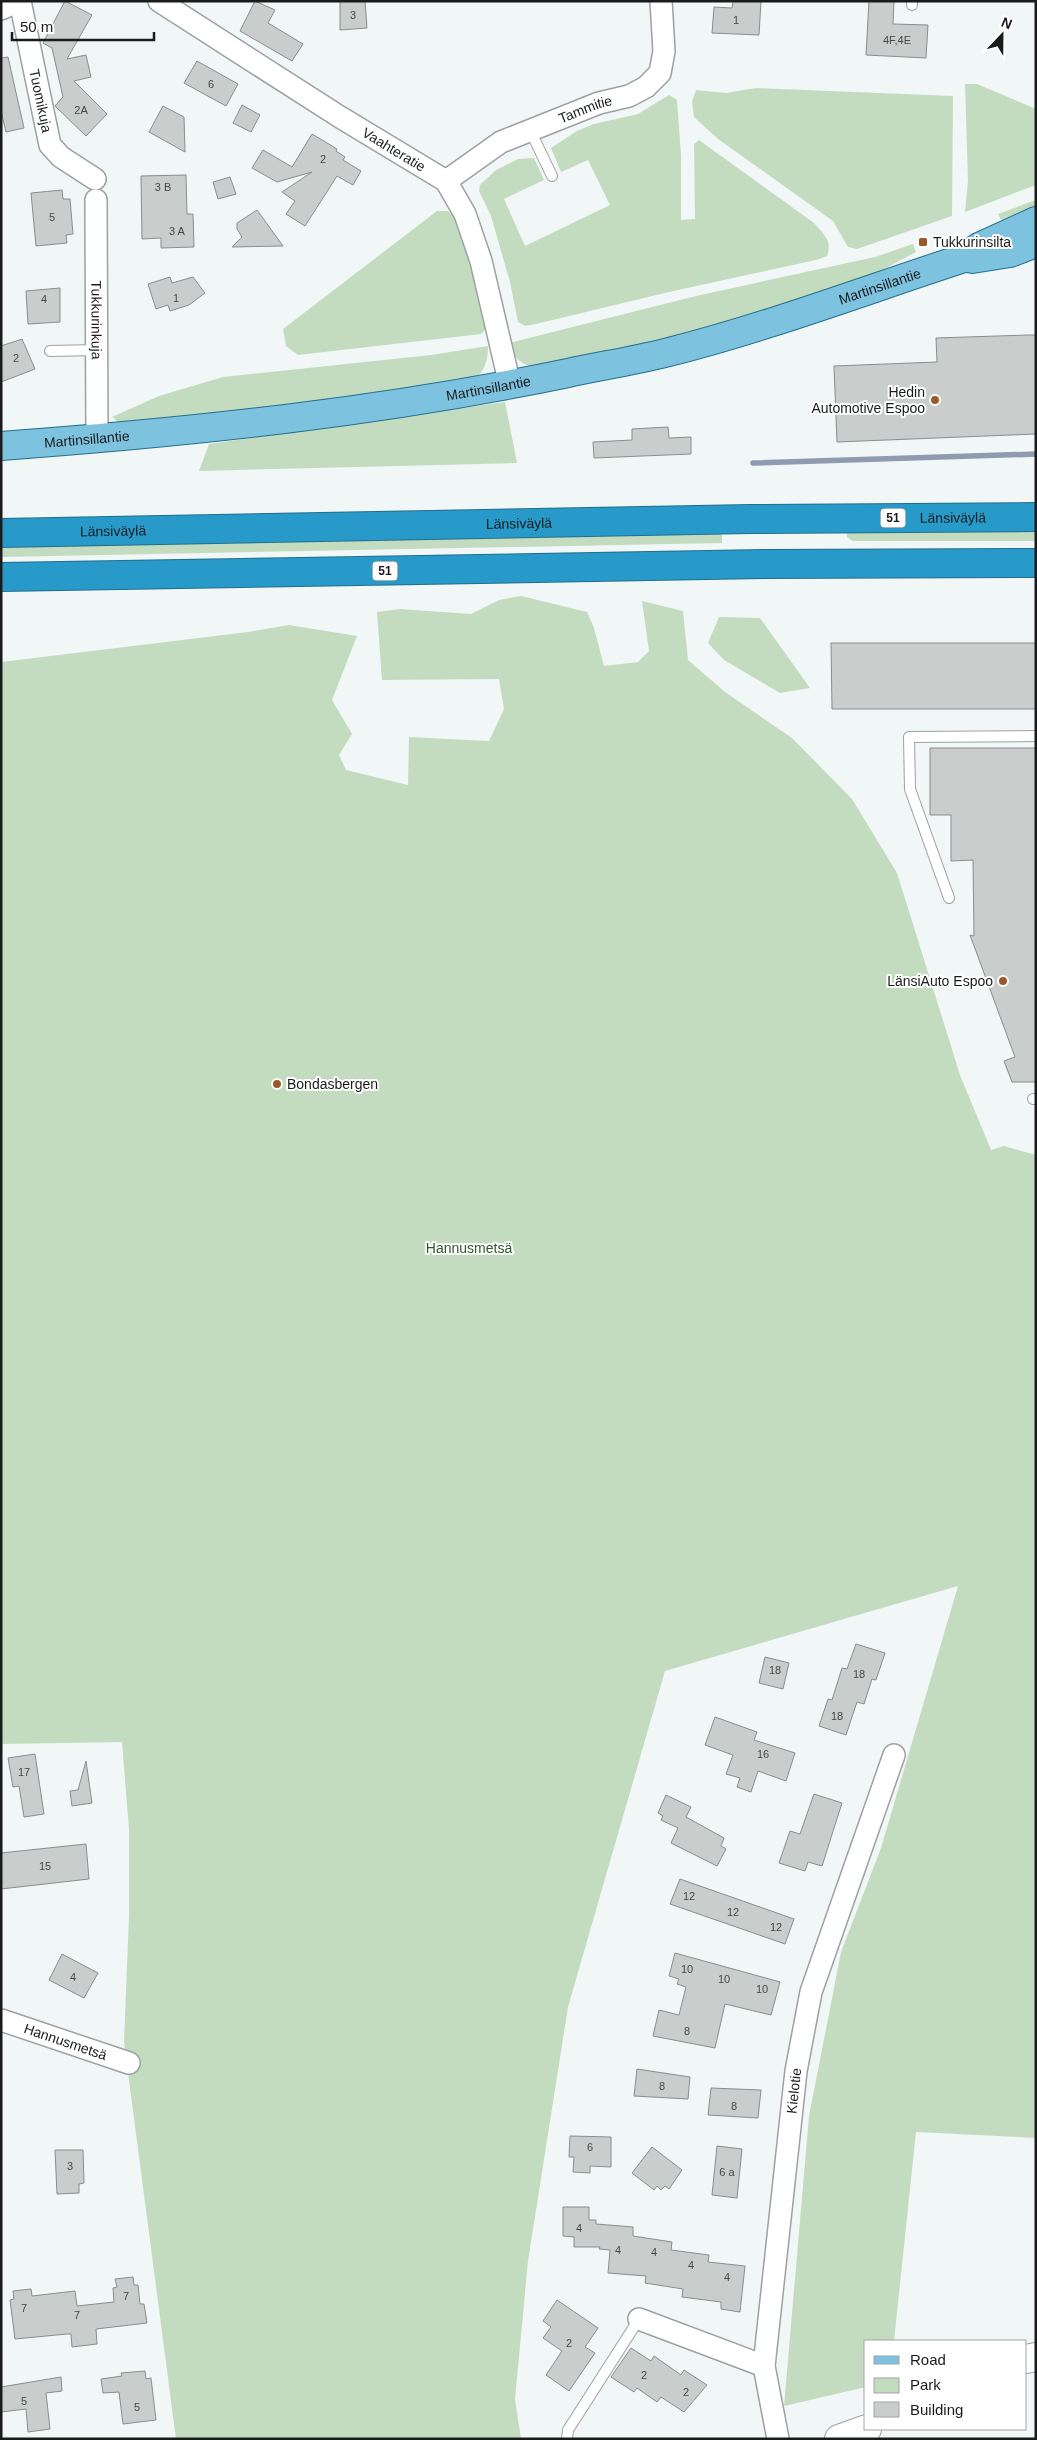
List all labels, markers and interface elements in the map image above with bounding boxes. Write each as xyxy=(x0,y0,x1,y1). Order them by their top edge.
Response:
house number: 3 xyxy=(350,9,356,21)
scale bar xyxy=(12,10,155,42)
north arrow xyxy=(977,10,1027,60)
house number: 1 xyxy=(733,14,739,26)
text: N xyxy=(999,14,1015,32)
text: 50 m xyxy=(20,18,53,35)
house number: 4F,4E xyxy=(883,34,911,46)
street label: Tuomikuja xyxy=(26,68,55,134)
house number: 6 xyxy=(208,78,214,90)
street label: Tammitie xyxy=(556,92,614,126)
house number: 2A xyxy=(74,104,88,116)
street label: Vaahteratie xyxy=(360,124,429,175)
house number: 2 xyxy=(320,153,326,165)
house number: 3 B xyxy=(155,181,171,193)
house number: 5 xyxy=(49,211,55,223)
house number: 3 A xyxy=(169,225,186,237)
place label: Tukkurinsilta xyxy=(933,234,1011,250)
marker: Tukkurinsilta xyxy=(917,236,929,248)
street label: Martinsillantie xyxy=(837,265,923,308)
street label: Tukkurinkuja xyxy=(88,280,105,360)
house number: 1 xyxy=(173,292,179,304)
house number: 4 xyxy=(41,293,47,305)
house number: 2 xyxy=(13,352,19,364)
street label: Martinsillantie xyxy=(445,373,532,404)
place label: Hedin Automotive Espoo xyxy=(811,384,925,416)
marker: Hedin Automotive Espoo xyxy=(929,394,941,406)
street label: Martinsillantie xyxy=(43,428,130,451)
road number: 51 xyxy=(880,508,906,528)
street label: Länsiväylä xyxy=(920,509,986,526)
street label: Länsiväylä xyxy=(486,515,552,532)
street label: Länsiväylä xyxy=(80,522,146,540)
road number: 51 xyxy=(372,562,398,580)
place label: LänsiAuto Espoo xyxy=(887,973,993,989)
marker: LänsiAuto Espoo xyxy=(997,975,1009,987)
place label: Bondasbergen xyxy=(287,1076,378,1092)
marker: Bondasbergen xyxy=(271,1078,283,1090)
park label: Hannusmetsä xyxy=(426,1240,512,1256)
house number: 18 xyxy=(769,1664,781,1676)
house number: 18 xyxy=(853,1668,865,1680)
house number: 18 xyxy=(831,1710,843,1722)
house number: 16 xyxy=(757,1748,769,1760)
house number: 17 xyxy=(18,1766,30,1778)
house number: 15 xyxy=(39,1860,51,1872)
house number: 12 xyxy=(683,1890,695,1902)
house number: 12 xyxy=(727,1906,739,1918)
house number: 12 xyxy=(770,1921,782,1933)
house number: 10 xyxy=(681,1963,693,1975)
house number: 4 xyxy=(70,1971,76,1983)
house number: 10 xyxy=(718,1973,730,1985)
house number: 10 xyxy=(756,1983,768,1995)
street label: Hannusmetsä xyxy=(22,2020,109,2063)
house number: 8 xyxy=(684,2025,690,2037)
street label: Kielotie xyxy=(783,2067,804,2115)
house number: 8 xyxy=(659,2080,665,2092)
house number: 8 xyxy=(731,2100,737,2112)
house number: 6 xyxy=(587,2141,593,2153)
house number: 3 xyxy=(67,2160,73,2172)
house number: 6 a xyxy=(719,2166,736,2178)
house number: 4 xyxy=(576,2222,582,2234)
house number: 4 xyxy=(615,2244,621,2256)
house number: 4 xyxy=(651,2246,657,2258)
house number: 4 xyxy=(688,2259,694,2271)
house number: 4 xyxy=(724,2271,730,2283)
house number: 7 xyxy=(123,2290,129,2302)
house number: 7 xyxy=(21,2302,27,2314)
house number: 7 xyxy=(74,2309,80,2321)
house number: 2 xyxy=(566,2337,572,2349)
legend xyxy=(864,2340,1027,2430)
text: Road xyxy=(910,2351,946,2368)
house number: 2 xyxy=(641,2369,647,2381)
text: Park xyxy=(910,2376,941,2393)
house number: 2 xyxy=(683,2386,689,2398)
house number: 5 xyxy=(21,2395,27,2407)
house number: 5 xyxy=(134,2401,140,2413)
text: Building xyxy=(910,2401,963,2418)

